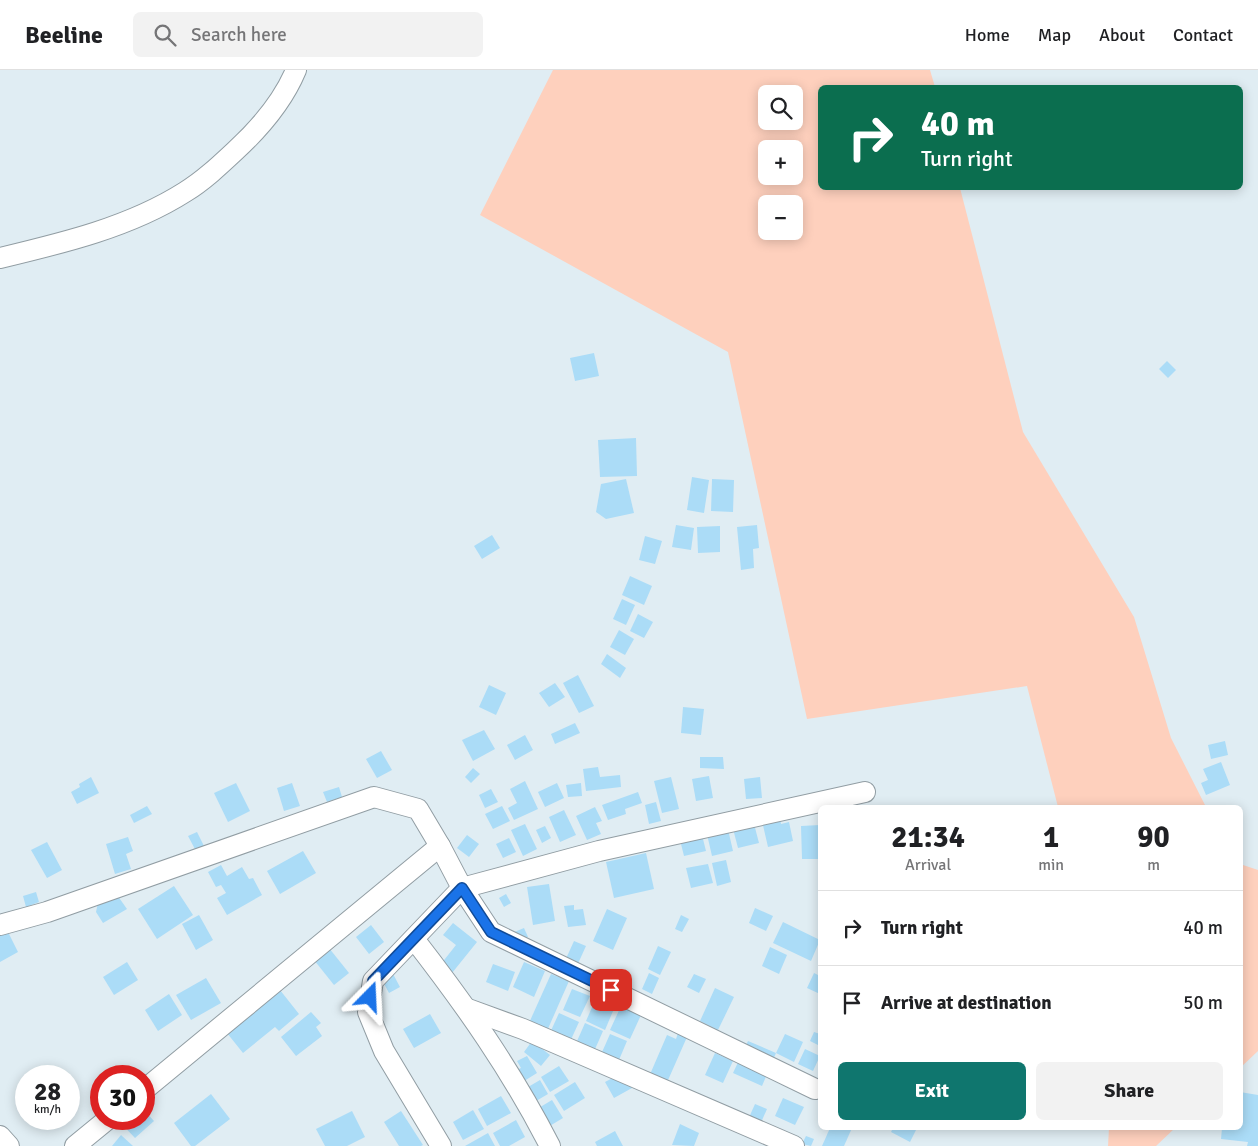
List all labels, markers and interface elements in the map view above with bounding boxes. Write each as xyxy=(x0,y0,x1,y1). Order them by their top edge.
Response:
search box xyxy=(133,12,483,57)
text: Beeline xyxy=(25,20,103,50)
icon: search xyxy=(151,21,179,49)
text: Search here xyxy=(191,23,287,47)
text: Home xyxy=(965,24,1010,46)
text: Map xyxy=(1038,24,1071,46)
text: About xyxy=(1099,24,1145,46)
text: Contact xyxy=(1173,24,1233,46)
map controls xyxy=(758,85,803,240)
button: search xyxy=(758,85,803,130)
text: 40 m xyxy=(921,102,995,145)
icon: right xyxy=(838,105,903,170)
button: + xyxy=(758,140,803,185)
text: Turn right xyxy=(921,145,1013,172)
button: − xyxy=(758,195,803,240)
text: 21:34 xyxy=(891,819,965,856)
text: 1 xyxy=(1043,819,1059,856)
text: 90 xyxy=(1137,819,1170,856)
text: Arrival xyxy=(905,855,951,875)
text: min xyxy=(1038,855,1064,875)
text: m xyxy=(1147,855,1160,875)
icon: right xyxy=(838,914,866,942)
text: Turn right xyxy=(881,916,963,940)
text: 40 m xyxy=(1183,916,1223,940)
pin xyxy=(590,969,632,1011)
position arrow xyxy=(343,970,395,1022)
icon: arrive xyxy=(597,976,625,1004)
icon: arrive xyxy=(838,989,866,1017)
text: Arrive at destination xyxy=(881,991,1052,1015)
text: 50 m xyxy=(1183,991,1223,1015)
button: Exit xyxy=(838,1062,1026,1120)
button: Share xyxy=(1036,1062,1223,1120)
speed limit sign: 30 xyxy=(90,1065,155,1130)
text: 28 xyxy=(34,1076,61,1107)
text: km/h xyxy=(34,1102,61,1117)

